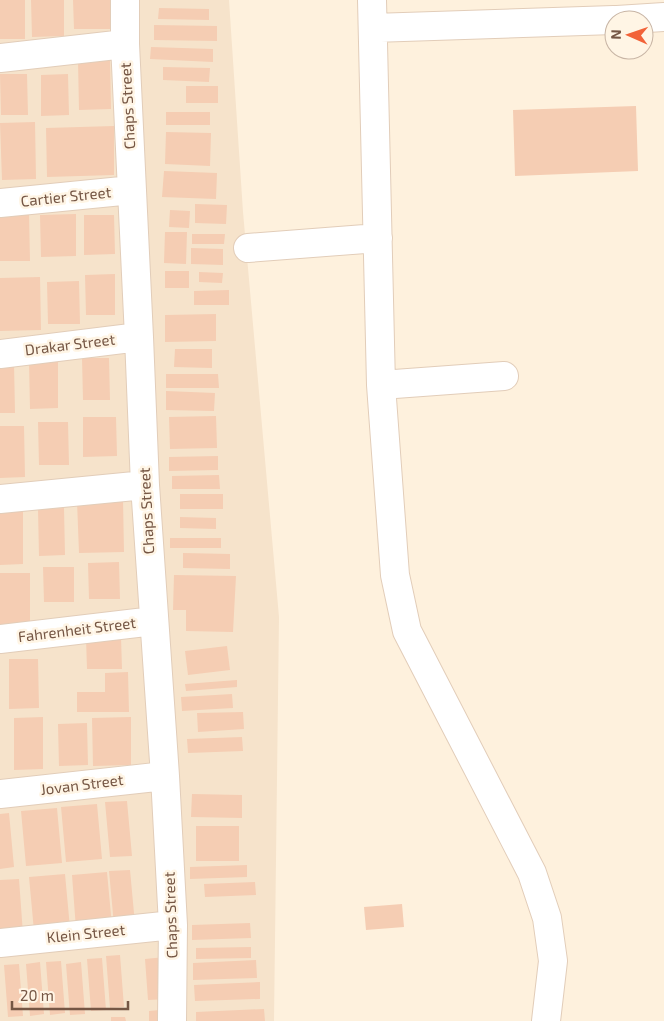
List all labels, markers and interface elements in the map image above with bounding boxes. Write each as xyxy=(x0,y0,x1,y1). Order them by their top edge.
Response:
north arrow xyxy=(604,10,654,60)
text: N xyxy=(607,29,624,40)
street label: Chaps Street xyxy=(116,62,138,150)
street label: Cartier Street xyxy=(20,182,112,210)
street label: Drakar Street xyxy=(24,330,116,358)
street label: Chaps Street xyxy=(135,467,157,555)
street label: Fahrenheit Street xyxy=(17,613,137,645)
street label: Jovan Street xyxy=(39,770,125,798)
street label: Chaps Street xyxy=(159,871,181,959)
street label: Klein Street xyxy=(46,920,126,946)
scale bar xyxy=(12,978,129,1010)
text: 20 m xyxy=(20,986,54,1004)

